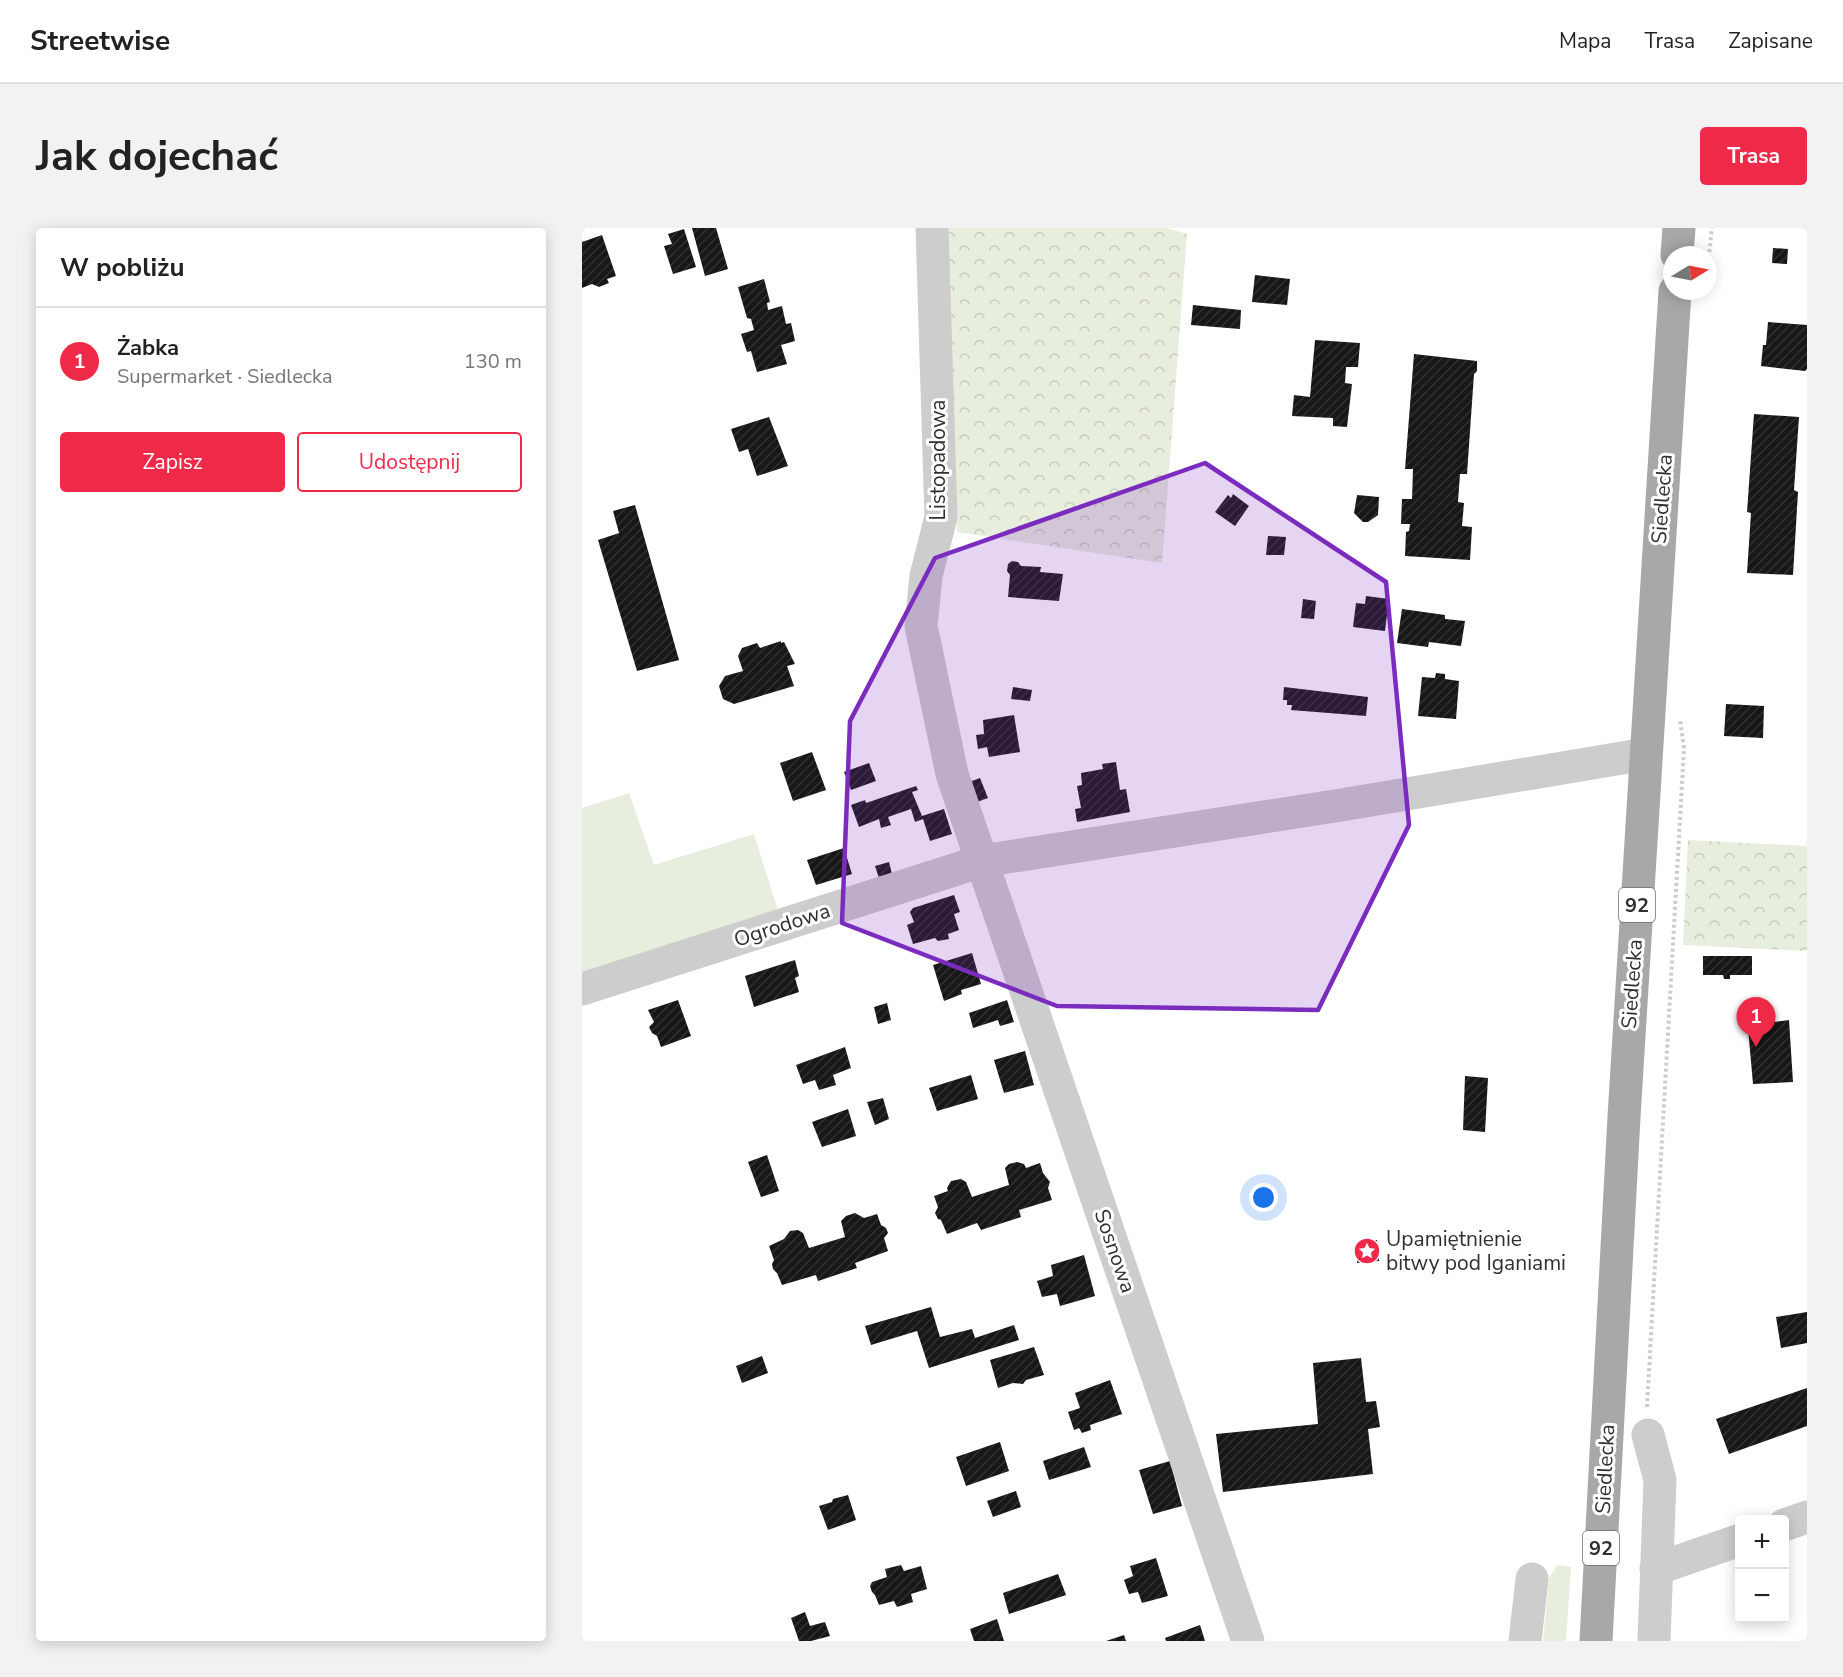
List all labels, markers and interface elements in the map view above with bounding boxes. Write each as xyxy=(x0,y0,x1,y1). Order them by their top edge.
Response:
text: Streetwise xyxy=(30,22,170,60)
text: Mapa xyxy=(1559,27,1611,55)
text: Trasa xyxy=(1644,27,1695,55)
text: Zapisane xyxy=(1728,27,1813,55)
button: Trasa xyxy=(1700,127,1807,185)
text: Jak dojechać xyxy=(36,128,278,185)
north arrow xyxy=(1663,246,1717,300)
text: W pobliżu xyxy=(60,250,184,285)
text: Żabka xyxy=(117,333,179,363)
text: 1 xyxy=(74,348,86,375)
text: 130 m xyxy=(464,348,522,375)
text: Supermarket · Siedlecka xyxy=(117,363,333,390)
street label: Listopadowa xyxy=(924,400,952,520)
button: Zapisz xyxy=(60,432,285,492)
button: Udostępnij xyxy=(297,432,522,492)
street label: Siedlecka xyxy=(1645,453,1679,545)
road number: 92 xyxy=(1619,888,1655,922)
street label: Ogrodowa xyxy=(730,896,834,954)
street label: Siedlecka xyxy=(1615,938,1649,1030)
pin: 1 xyxy=(1736,998,1776,1047)
your location xyxy=(1249,1183,1278,1212)
street label: Sosnowa xyxy=(1088,1205,1142,1297)
place label: Upamiętnienie bitwy pod Iganiami xyxy=(1386,1225,1566,1277)
place icon: Upamiętnienie bitwy pod Iganiami xyxy=(1352,1236,1382,1266)
street label: Siedlecka xyxy=(1589,1423,1621,1515)
map controls xyxy=(1735,1515,1789,1623)
button: + xyxy=(1735,1515,1789,1569)
road number: 92 xyxy=(1583,1531,1619,1565)
button: − xyxy=(1735,1569,1789,1623)

